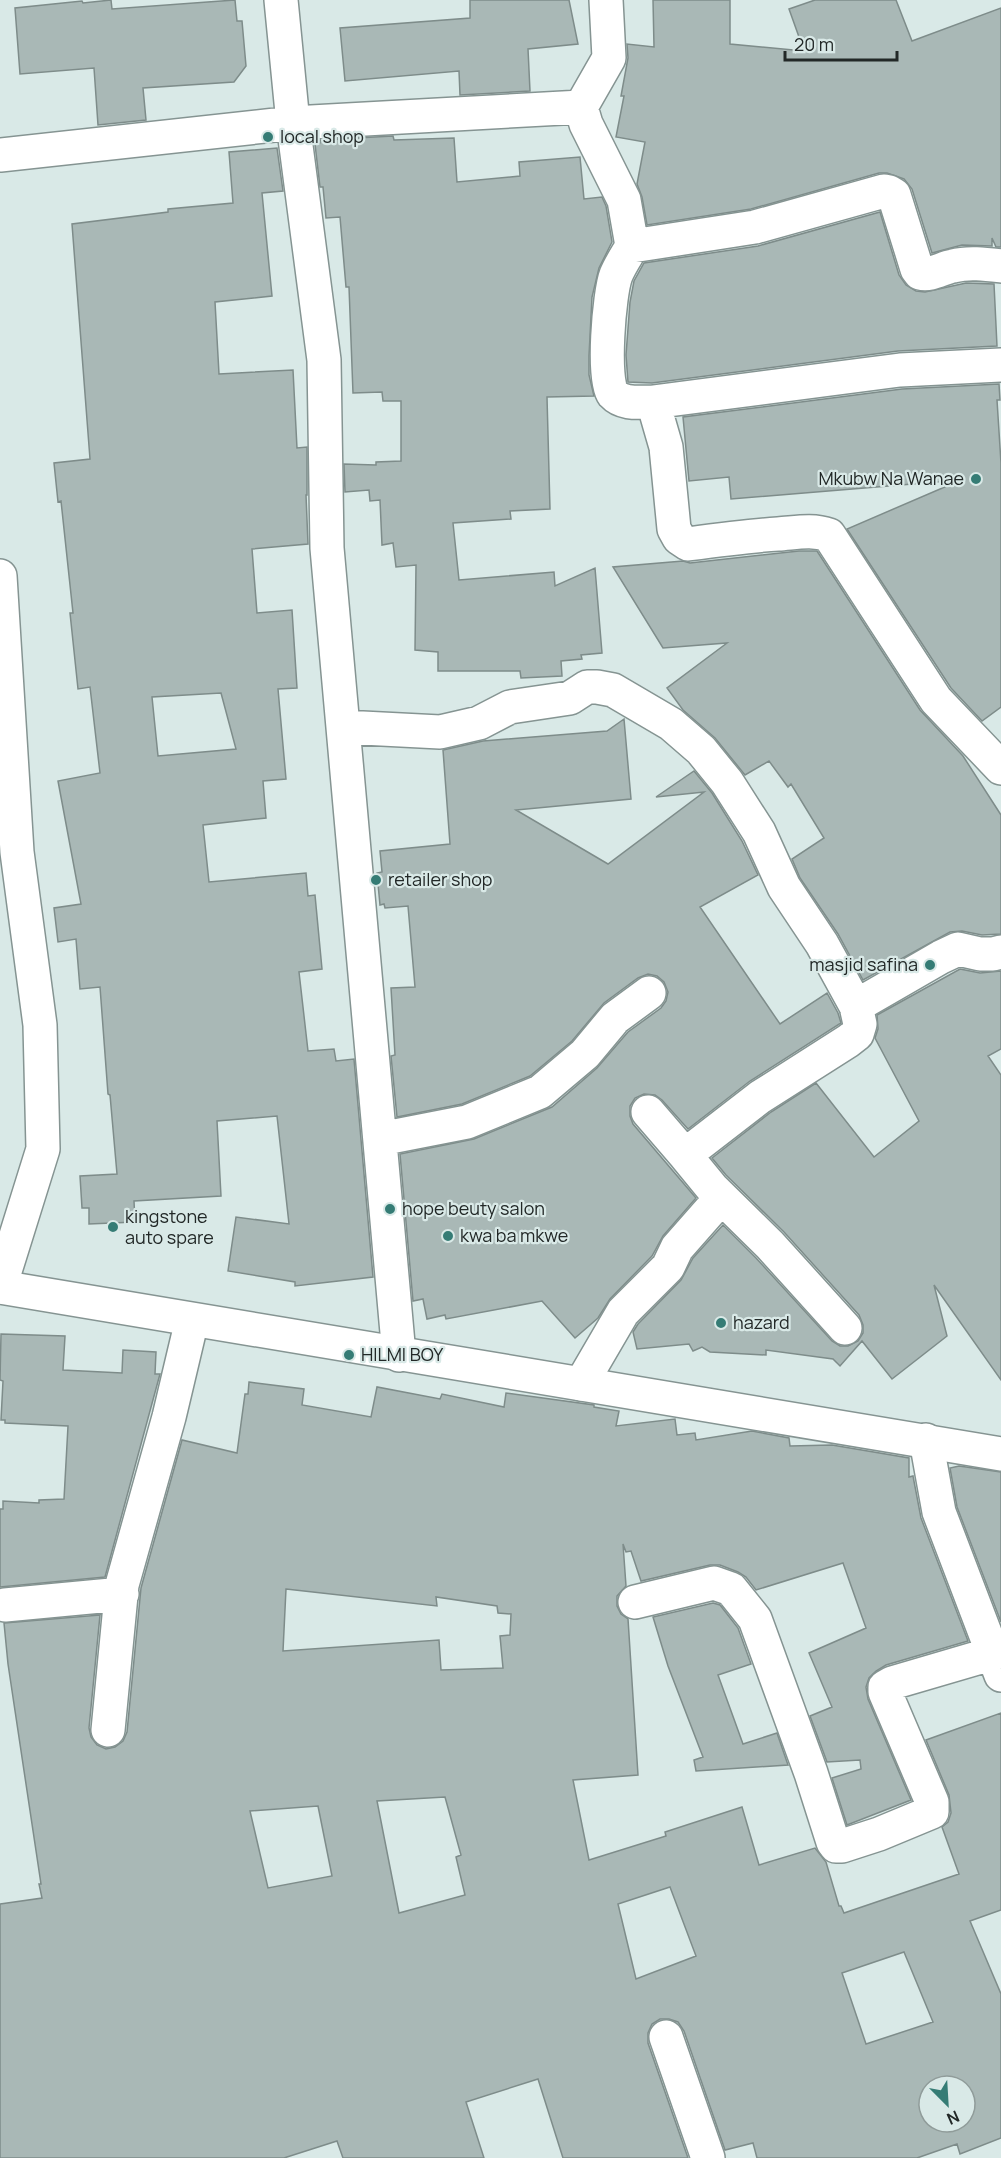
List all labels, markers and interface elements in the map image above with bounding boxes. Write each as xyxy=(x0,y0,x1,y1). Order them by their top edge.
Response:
scale bar xyxy=(785,24,898,62)
text: 20 m xyxy=(794,32,834,56)
place label: local shop xyxy=(280,124,364,148)
marker: local shop xyxy=(261,130,275,144)
place label: Mkubw Na Wanae xyxy=(818,466,964,490)
marker: Mkubw Na Wanae xyxy=(969,472,983,486)
place label: retailer shop xyxy=(388,867,493,891)
marker: retailer shop xyxy=(369,873,383,887)
place label: masjid safina xyxy=(809,952,918,976)
marker: masjid safina xyxy=(923,958,937,972)
place label: hope beuty salon xyxy=(402,1196,545,1220)
marker: hope beuty salon xyxy=(383,1202,397,1216)
place label: kingstone auto spare xyxy=(125,1204,214,1249)
marker: kingstone auto spare xyxy=(106,1220,120,1234)
place label: kwa ba mkwe xyxy=(460,1223,568,1247)
marker: kwa ba mkwe xyxy=(441,1229,455,1243)
place label: hazard xyxy=(733,1310,790,1334)
marker: hazard xyxy=(714,1316,728,1330)
place label: HILMI BOY xyxy=(361,1342,444,1366)
marker: HILMI BOY xyxy=(342,1348,356,1362)
north arrow xyxy=(917,2074,977,2134)
text: N xyxy=(943,2105,963,2130)

